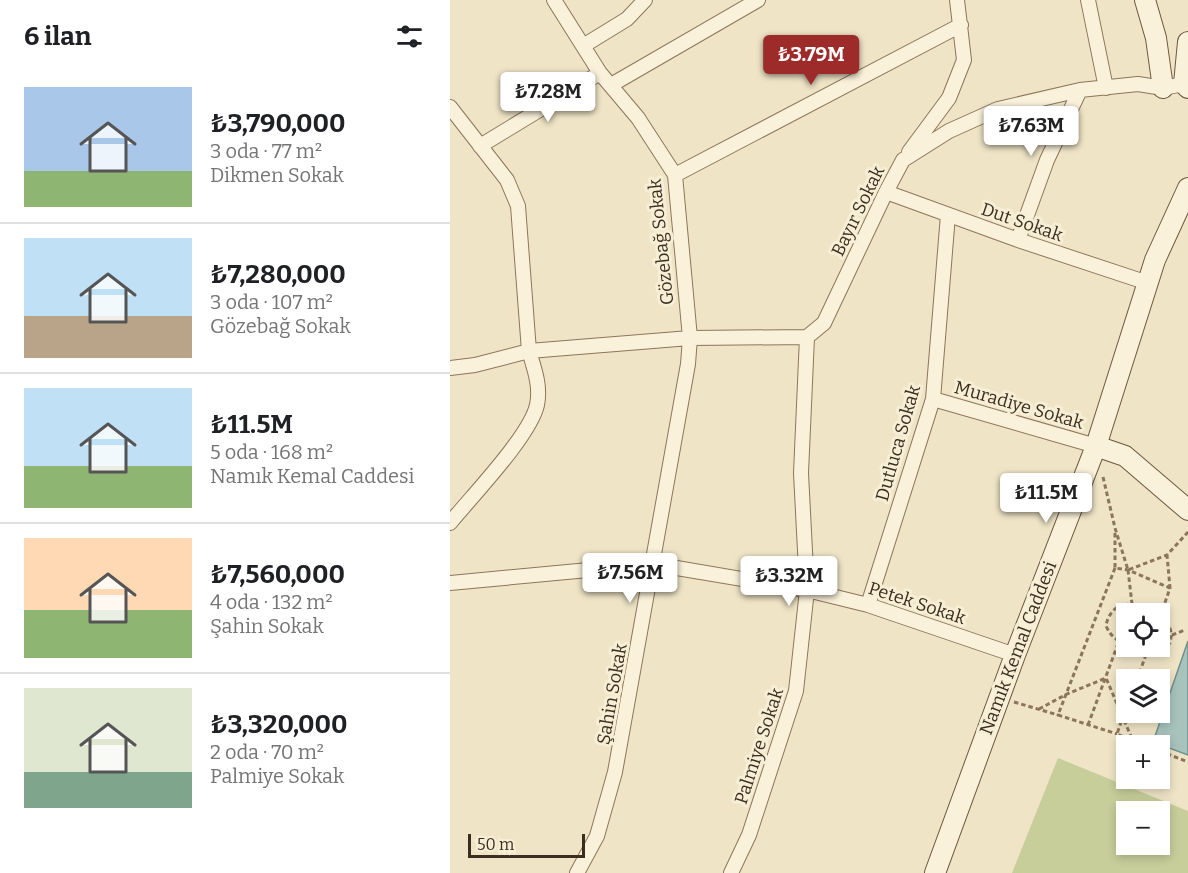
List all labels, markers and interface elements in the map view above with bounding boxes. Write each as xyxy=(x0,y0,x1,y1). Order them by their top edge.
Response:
icon: filters xyxy=(393,20,426,53)
text: 6 ilan xyxy=(24,21,92,52)
pin: ₺3.79M xyxy=(762,35,860,86)
text: ₺3.79M xyxy=(777,42,845,66)
pin: ₺7.28M xyxy=(499,72,597,123)
text: ₺7.28M xyxy=(514,79,582,103)
pin: ₺7.63M xyxy=(982,106,1080,157)
text: ₺3,790,000 xyxy=(210,108,346,139)
icon: home xyxy=(72,111,144,183)
text: ₺7.63M xyxy=(998,113,1064,137)
text: 3 oda · 77 m² xyxy=(210,139,322,163)
street label: Bayır Sokak xyxy=(827,162,890,260)
text: Dikmen Sokak xyxy=(210,163,344,187)
street label: Gözebağ Sokak xyxy=(643,177,679,306)
street label: Dut Sokak xyxy=(978,198,1066,246)
text: ₺7,280,000 xyxy=(210,259,346,290)
icon: home xyxy=(72,262,144,334)
text: 3 oda · 107 m² xyxy=(210,290,333,314)
text: Gözebağ Sokak xyxy=(210,314,351,338)
street label: Muradiye Sokak xyxy=(952,376,1087,434)
street label: Dutluca Sokak xyxy=(871,382,925,504)
text: ₺11.5M xyxy=(210,409,293,440)
icon: home xyxy=(72,412,144,484)
text: 5 oda · 168 m² xyxy=(210,440,333,464)
text: Namık Kemal Caddesi xyxy=(210,464,414,488)
pin: ₺11.5M xyxy=(997,473,1095,524)
text: ₺11.5M xyxy=(1014,480,1078,504)
pin: ₺7.56M xyxy=(581,553,679,604)
pin: ₺3.32M xyxy=(740,556,838,607)
street label: Namık Kemal Caddesi xyxy=(975,558,1061,738)
text: ₺7,560,000 xyxy=(210,559,345,590)
text: ₺7.56M xyxy=(596,560,664,584)
icon: home xyxy=(72,562,144,634)
text: ₺3.32M xyxy=(754,563,824,587)
street label: Petek Sokak xyxy=(866,577,969,629)
text: 4 oda · 132 m² xyxy=(210,590,333,614)
map controls xyxy=(1116,603,1170,855)
button: locate xyxy=(1116,603,1170,657)
text: Şahin Sokak xyxy=(210,614,324,638)
street label: Şahin Sokak xyxy=(592,641,632,746)
button: layers xyxy=(1116,669,1170,723)
street label: Palmiye Sokak xyxy=(730,684,788,807)
text: ₺3,320,000 xyxy=(210,709,347,740)
icon: home xyxy=(72,712,144,784)
button: + xyxy=(1116,735,1170,789)
text: 2 oda · 70 m² xyxy=(210,740,324,764)
text: Palmiye Sokak xyxy=(210,764,344,788)
button: − xyxy=(1116,801,1170,855)
scale bar xyxy=(468,831,585,858)
text: 50 m xyxy=(477,835,514,854)

